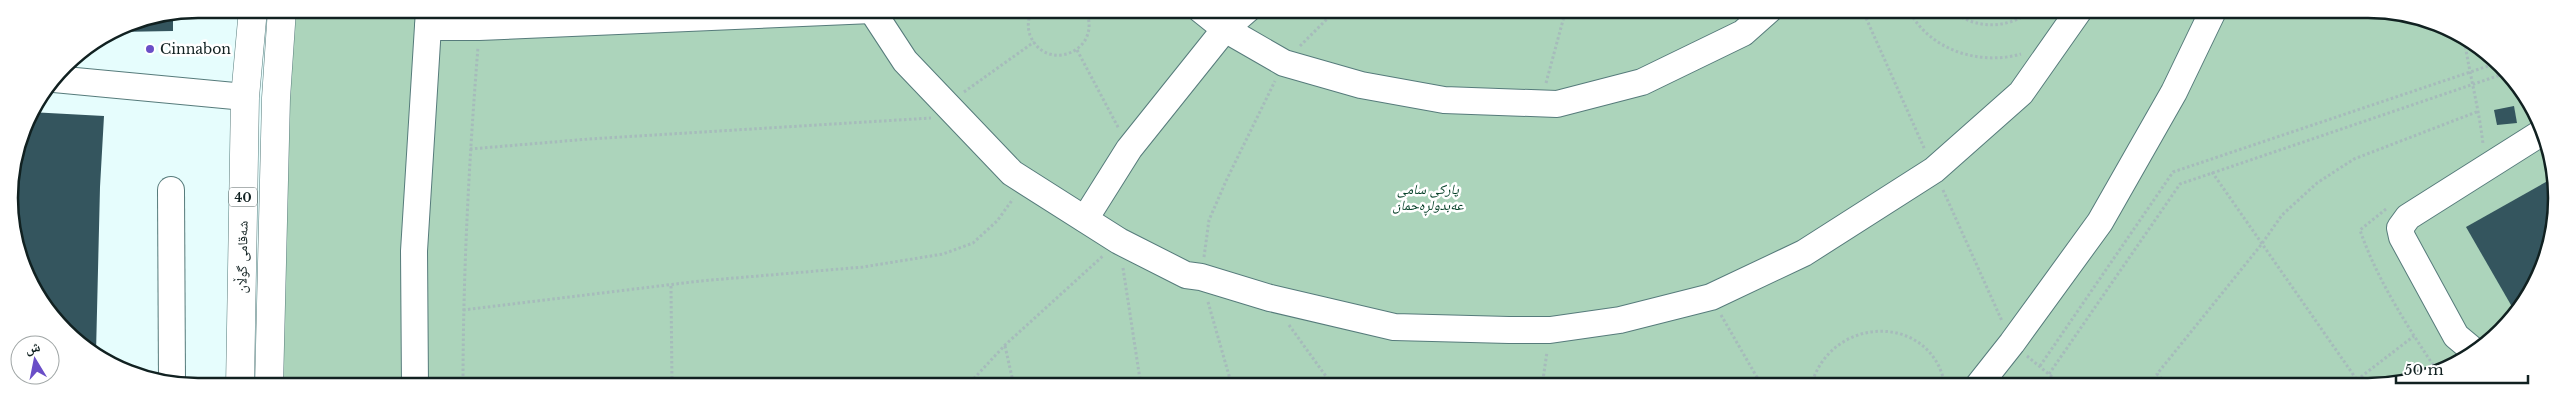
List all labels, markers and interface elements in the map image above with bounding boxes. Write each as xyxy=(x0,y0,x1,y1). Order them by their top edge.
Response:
place label: Cinnabon xyxy=(160,40,231,58)
marker: Cinnabon xyxy=(144,43,156,55)
park label: پارکی سامی عەبدولڕەحمان xyxy=(1392,180,1465,216)
road number: 40 xyxy=(229,188,257,206)
street label: شەقامی گوڵان xyxy=(232,220,252,294)
north arrow xyxy=(10,335,60,385)
text: ش xyxy=(24,337,42,357)
scale bar xyxy=(2396,352,2528,384)
text: 50 m xyxy=(2404,360,2444,379)

